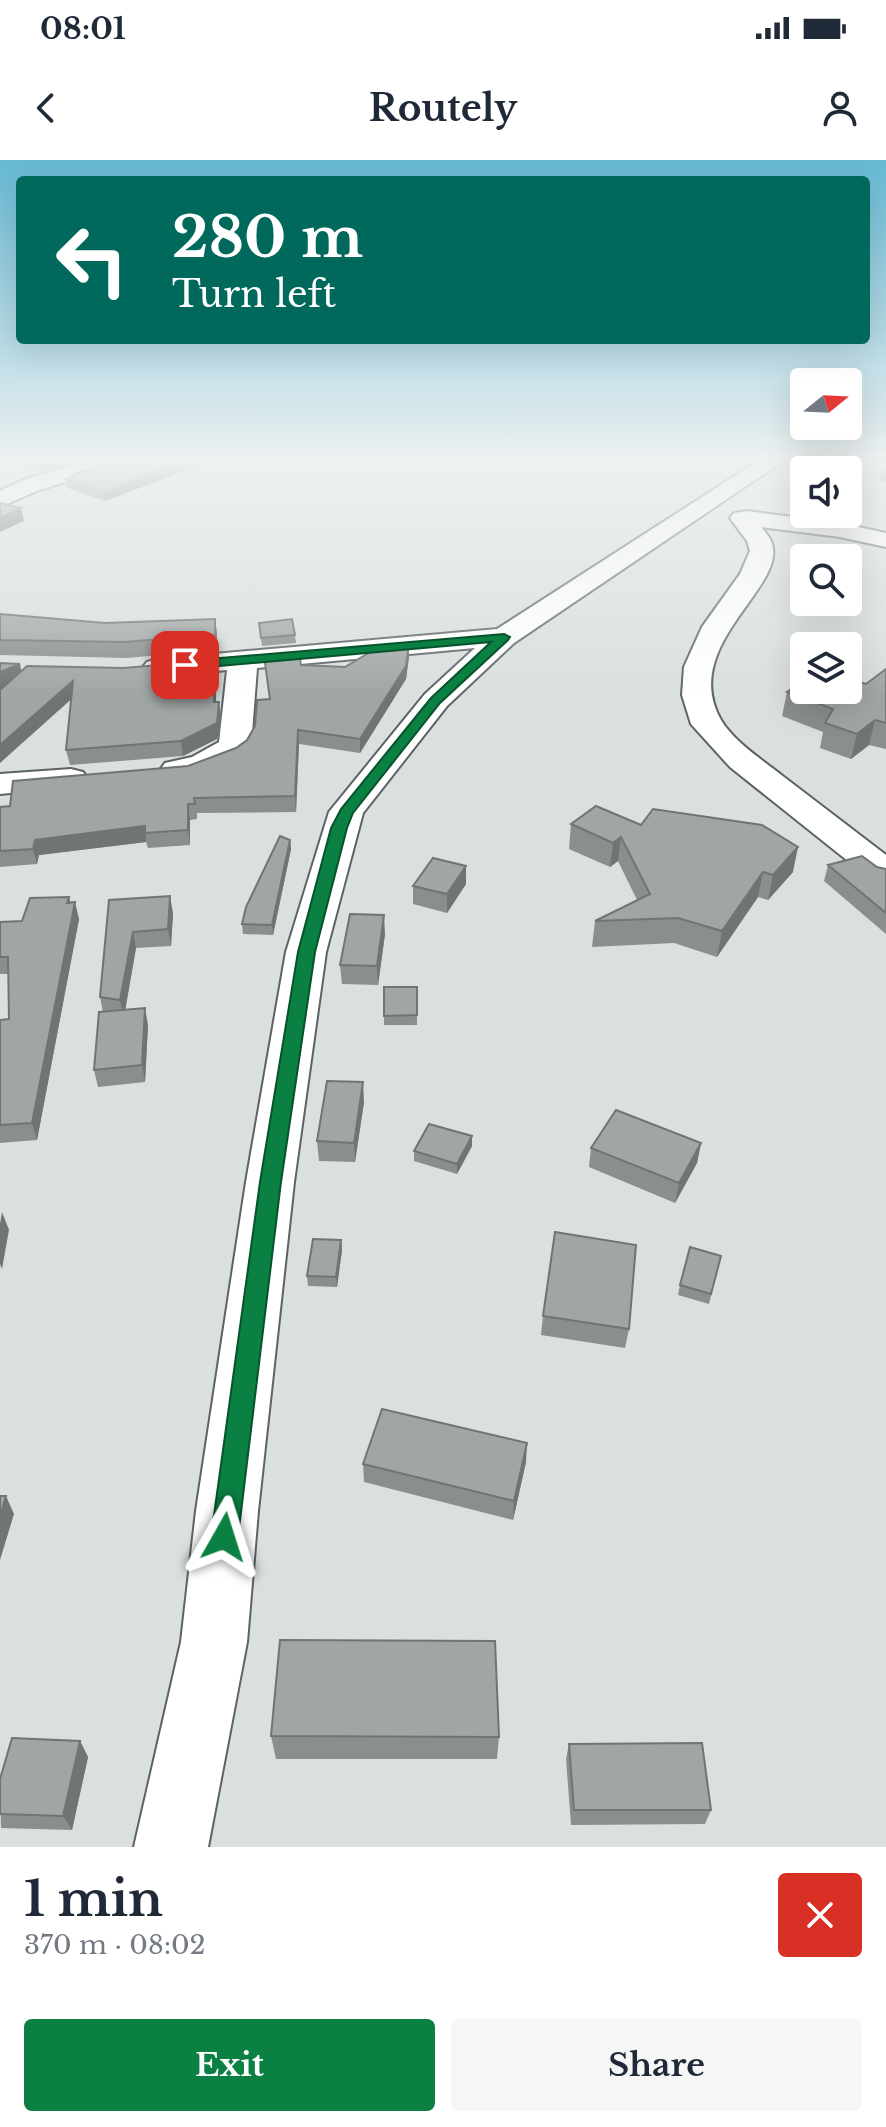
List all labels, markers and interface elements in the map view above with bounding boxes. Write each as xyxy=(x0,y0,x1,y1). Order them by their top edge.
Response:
text: 08:01 xyxy=(40,10,126,47)
icon: back xyxy=(24,86,68,130)
text: Routely xyxy=(369,86,517,131)
icon: person xyxy=(818,86,862,130)
text: 280 m xyxy=(172,203,363,272)
icon: left xyxy=(40,208,144,312)
text: Turn left xyxy=(172,272,336,317)
north arrow xyxy=(790,368,862,440)
map controls xyxy=(790,368,862,704)
button: sound xyxy=(790,456,862,528)
button: search xyxy=(790,544,862,616)
pin xyxy=(151,631,219,699)
button: layers xyxy=(790,632,862,704)
icon: arrive xyxy=(163,643,207,687)
position arrow xyxy=(182,1495,266,1579)
text: 1 min xyxy=(24,1869,163,1929)
button: close xyxy=(778,1873,862,1957)
text: 370 m · 08:02 xyxy=(24,1929,206,1961)
button: Exit xyxy=(24,2019,435,2111)
button: Share xyxy=(451,2019,862,2111)

